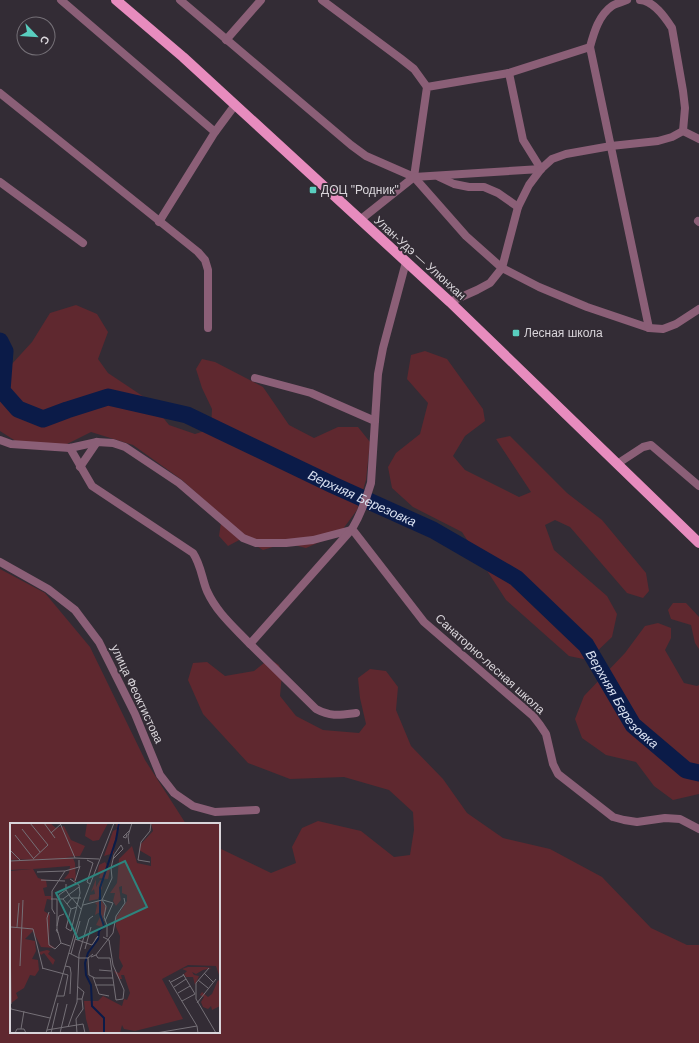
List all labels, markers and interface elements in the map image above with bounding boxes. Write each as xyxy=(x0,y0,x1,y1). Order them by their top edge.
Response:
north arrow xyxy=(16,16,56,56)
text: С xyxy=(38,34,52,46)
place label: ДОЦ "Родник" xyxy=(321,183,399,197)
marker: ДОЦ "Родник" xyxy=(308,185,318,195)
street label: Улан-Удэ — Улюнхан xyxy=(371,213,469,303)
place label: Лесная школа xyxy=(524,326,603,340)
marker: Лесная школа xyxy=(511,328,521,338)
water label: Верхняя Березовка xyxy=(306,467,419,530)
street label: Санаторно-лесная школа xyxy=(432,611,548,717)
street label: улица Феоктистова xyxy=(108,642,166,746)
water label: Верхняя Березовка xyxy=(583,648,662,751)
inset map xyxy=(10,823,220,1033)

